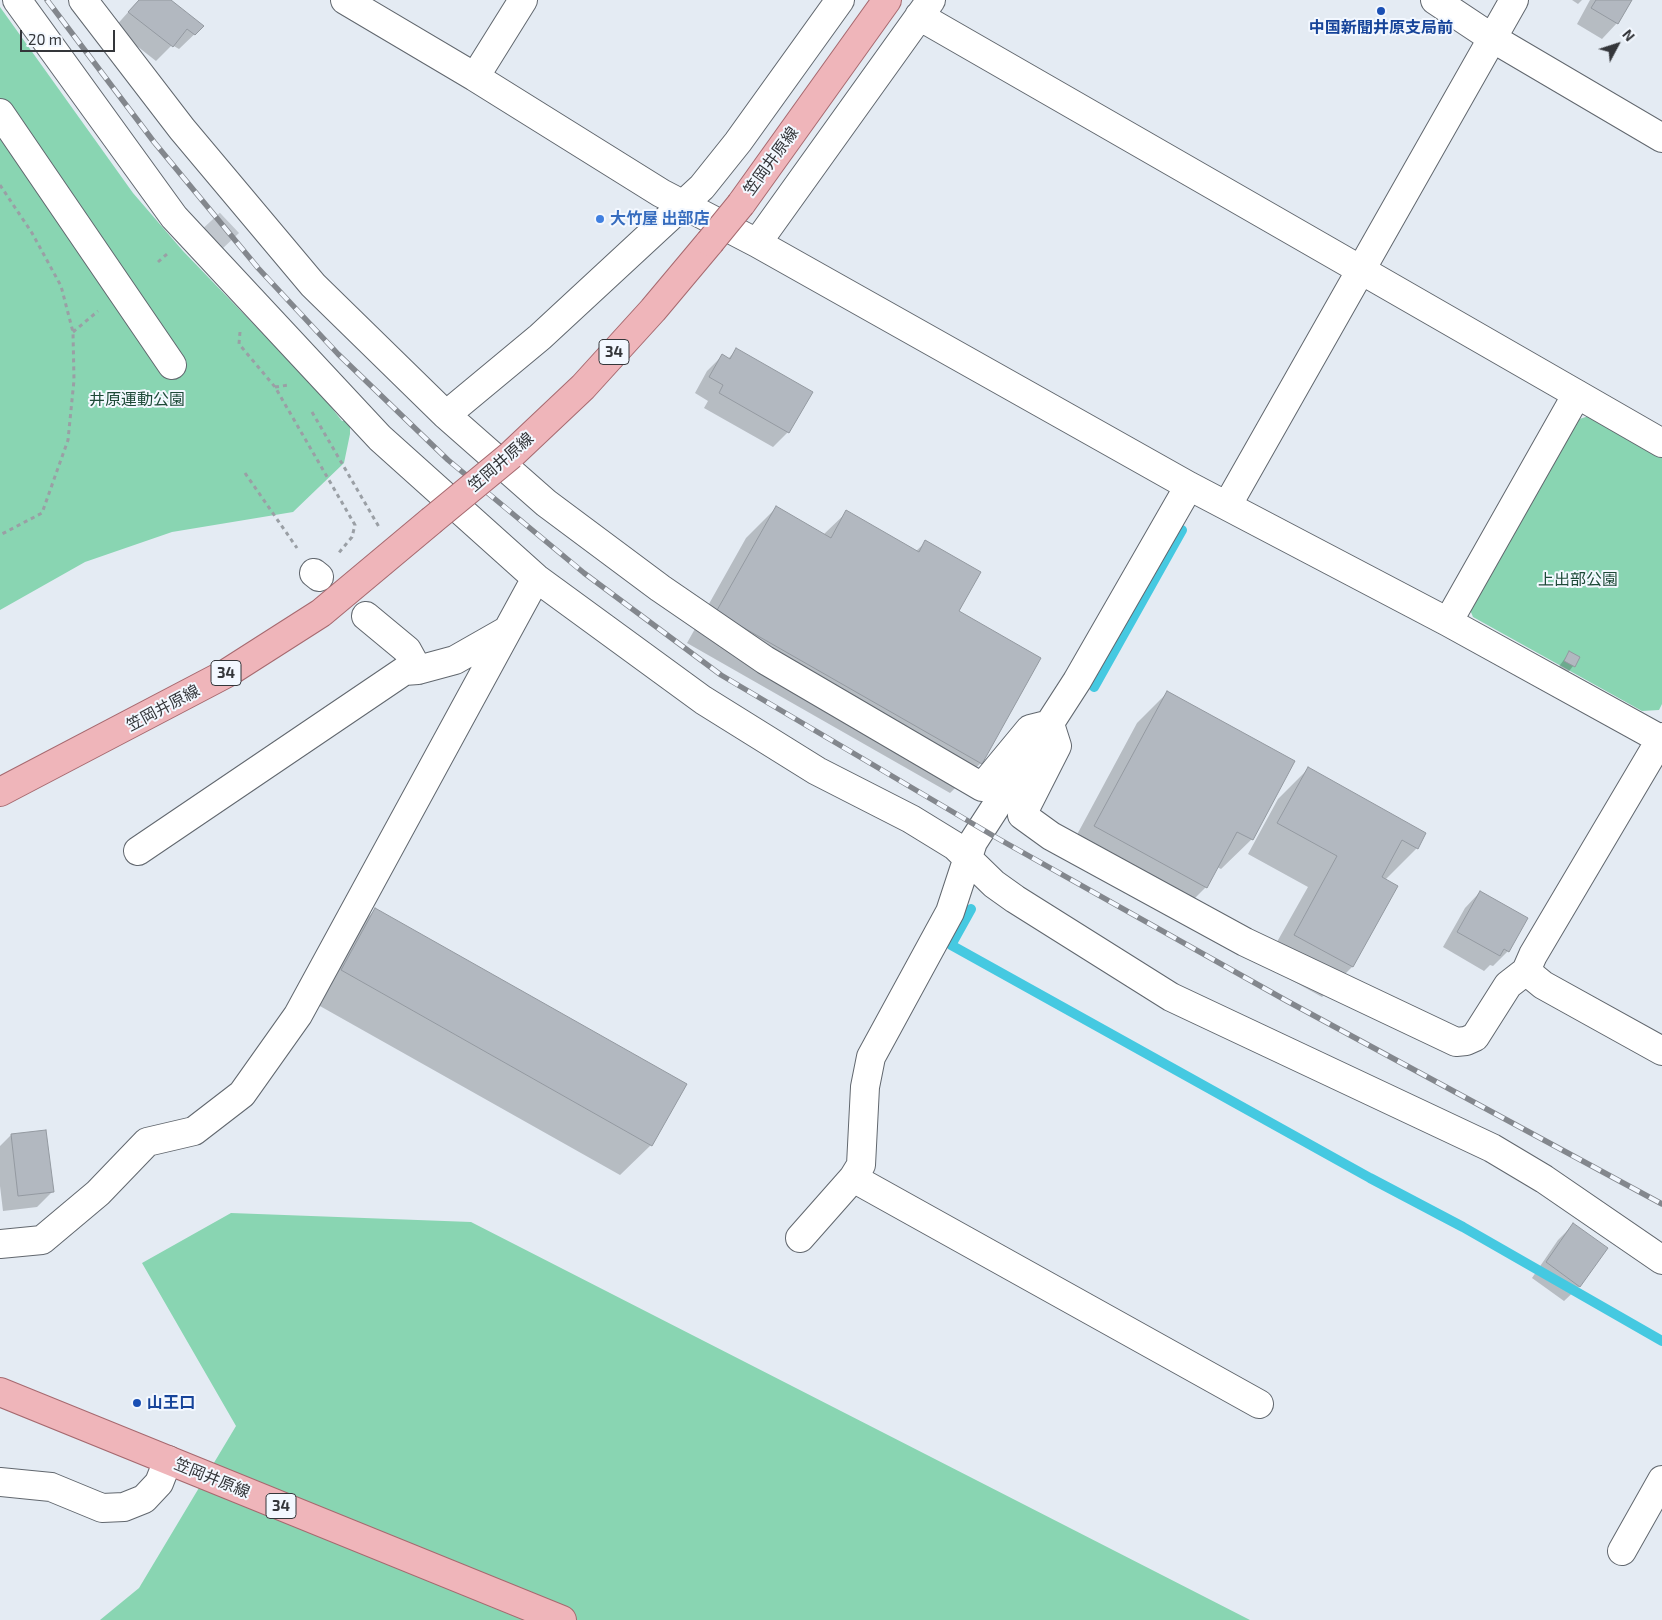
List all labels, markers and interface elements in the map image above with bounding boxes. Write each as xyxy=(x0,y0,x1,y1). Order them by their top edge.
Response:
marker: 中国新聞井原支局前 xyxy=(1375,5,1387,17)
place label: 中国新聞井原支局前 xyxy=(1309,18,1453,38)
scale bar xyxy=(22,20,118,52)
north arrow xyxy=(1592,20,1642,70)
text: N xyxy=(1619,26,1639,44)
text: 20 m xyxy=(28,30,62,48)
street label: 笠岡井原線 xyxy=(740,123,802,199)
place label: 大竹屋 出部店 xyxy=(610,209,709,229)
marker: 大竹屋 出部店 xyxy=(594,213,606,225)
road number: 34 xyxy=(599,340,629,364)
park label: 井原運動公園 xyxy=(89,390,185,410)
street label: 笠岡井原線 xyxy=(465,429,537,495)
park label: 上出部公園 xyxy=(1538,570,1618,590)
road number: 34 xyxy=(211,660,241,686)
street label: 笠岡井原線 xyxy=(123,681,203,735)
place label: 山王口 xyxy=(147,1393,195,1413)
marker: 山王口 xyxy=(131,1397,143,1409)
street label: 笠岡井原線 xyxy=(171,1454,253,1502)
road number: 34 xyxy=(266,1494,296,1518)

